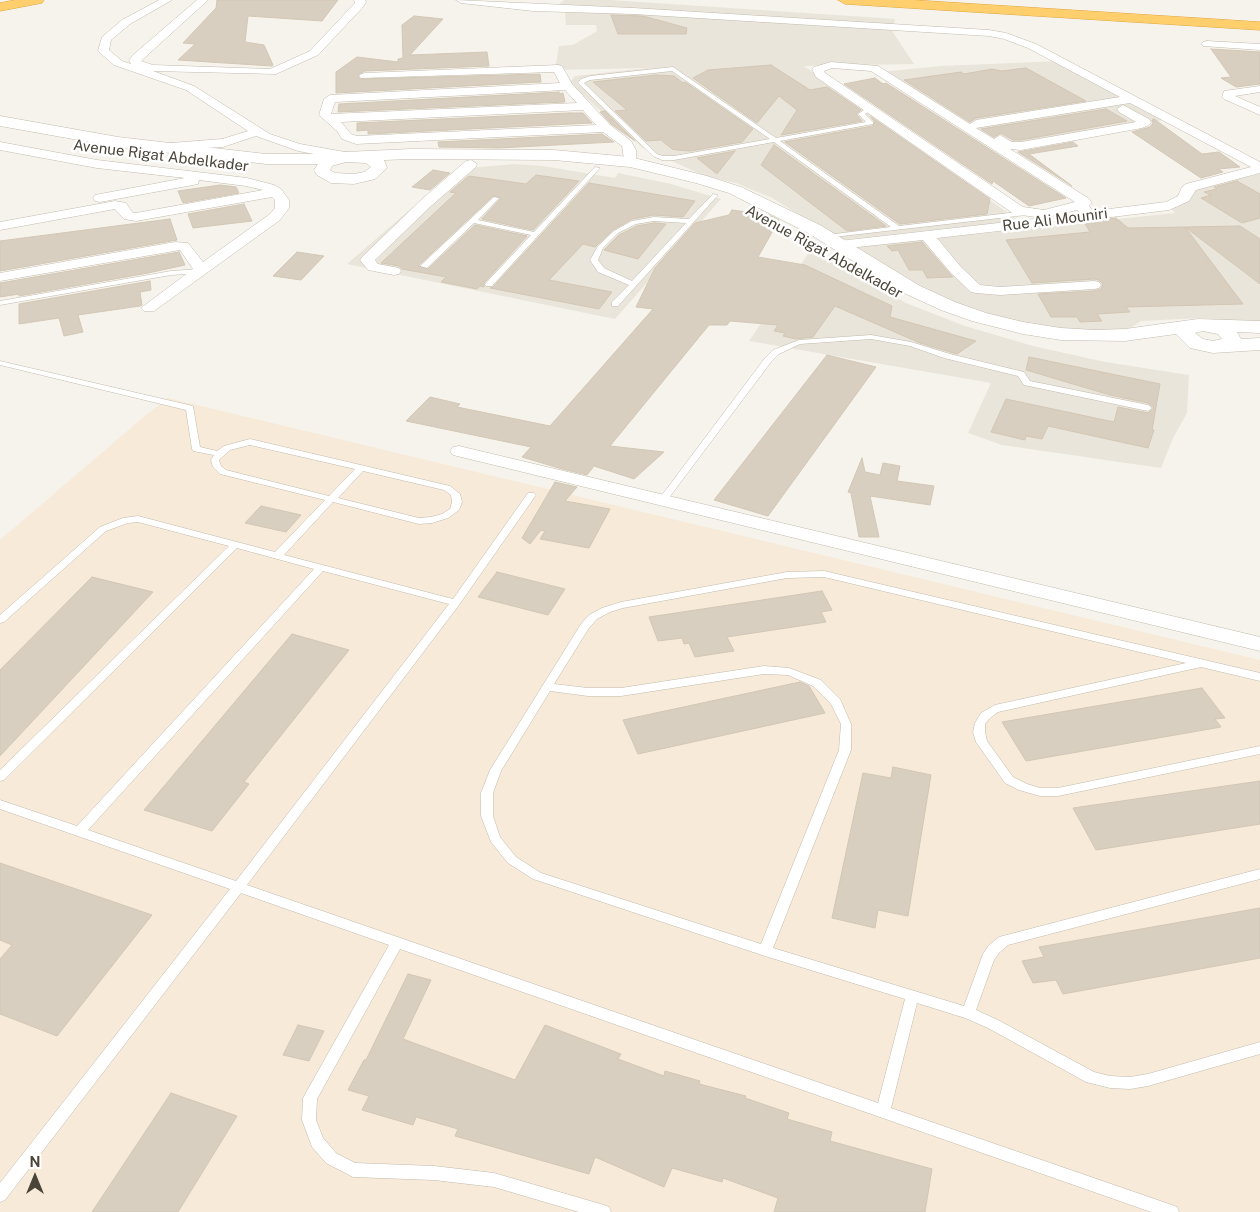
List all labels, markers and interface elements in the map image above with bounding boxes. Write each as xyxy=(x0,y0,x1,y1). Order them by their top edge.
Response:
street label: Avenue Rigat Abdelkader xyxy=(72,136,250,176)
street label: Avenue Rigat Abdelkader xyxy=(742,201,906,303)
street label: Rue Ali Mouniri xyxy=(1001,205,1109,235)
north arrow xyxy=(10,1152,60,1202)
text: N xyxy=(30,1154,40,1170)

